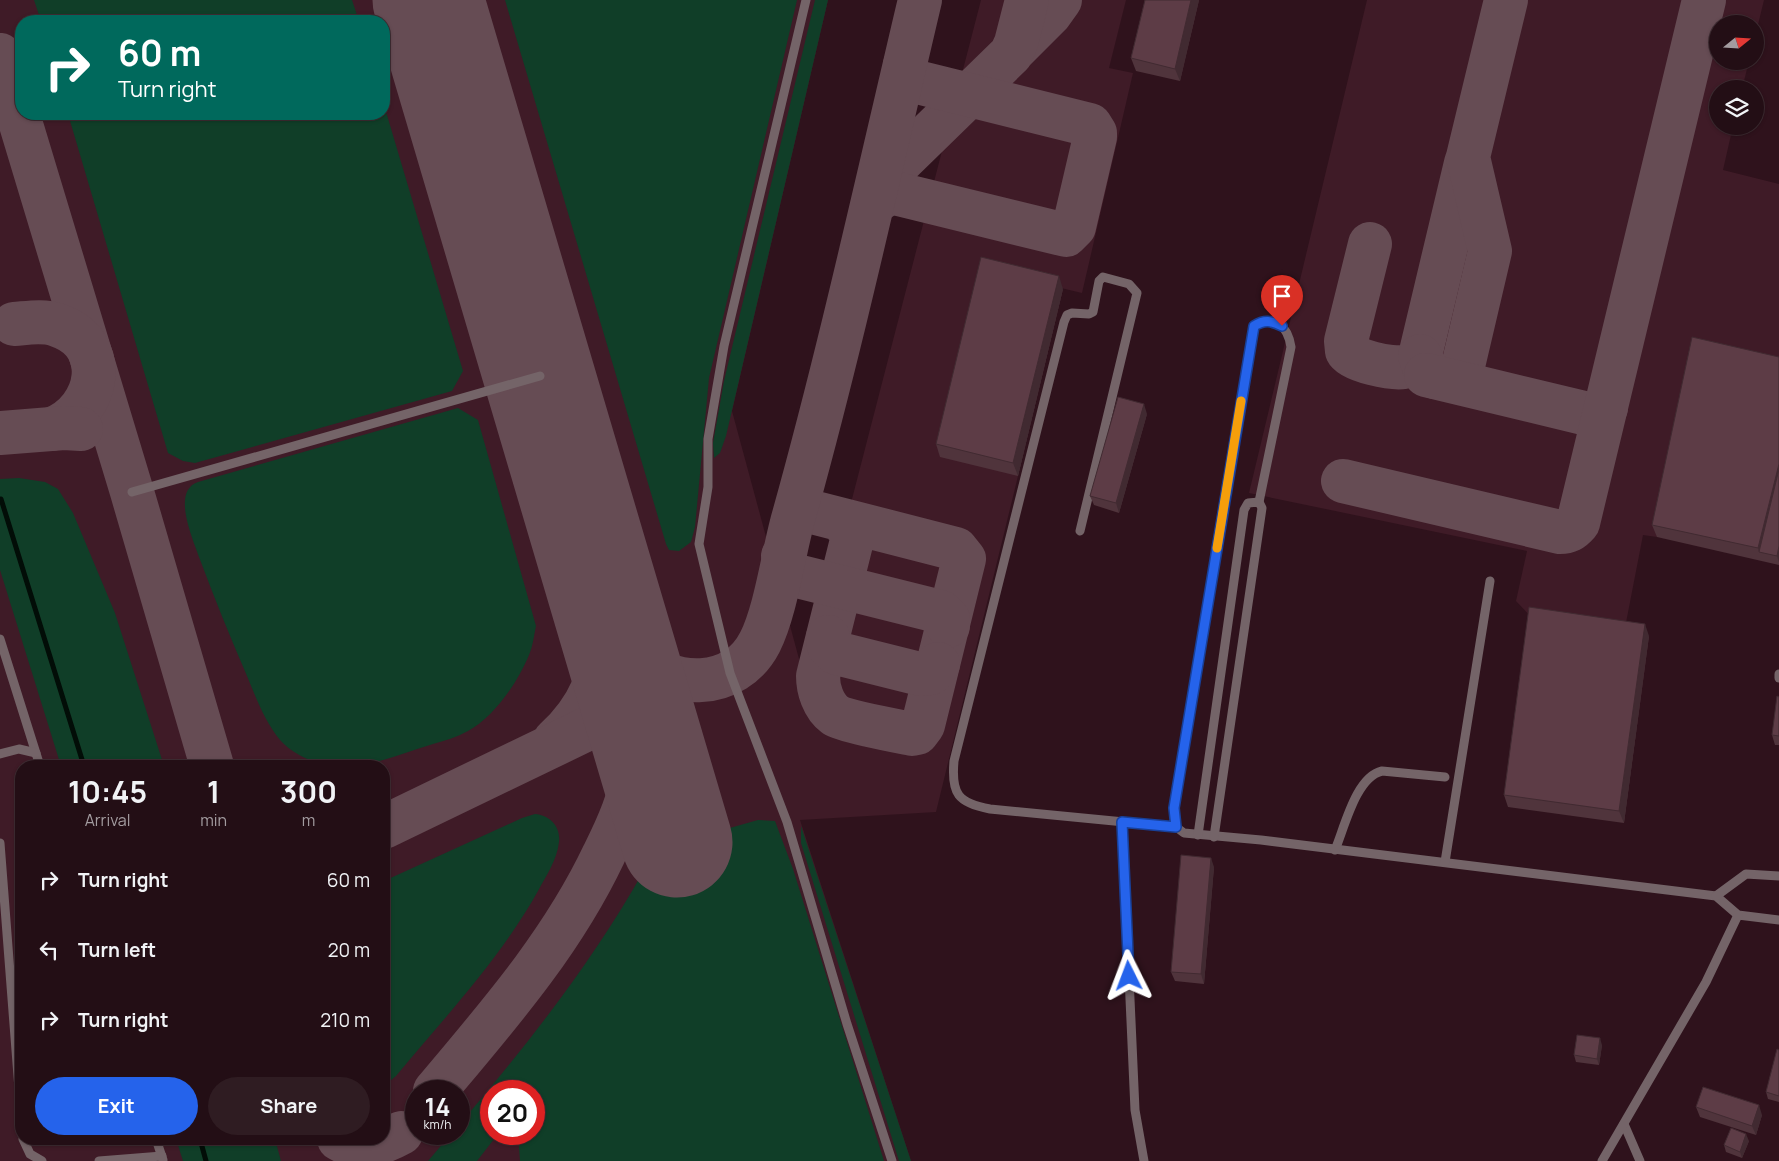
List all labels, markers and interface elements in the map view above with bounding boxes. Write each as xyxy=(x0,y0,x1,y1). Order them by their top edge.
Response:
north arrow xyxy=(1709,15,1764,70)
map controls xyxy=(1709,15,1764,135)
text: 60 m xyxy=(118,29,201,77)
icon: right xyxy=(35,35,100,100)
text: Turn right xyxy=(118,74,216,104)
button: layers xyxy=(1709,80,1764,135)
pin xyxy=(1261,275,1303,326)
icon: arrive xyxy=(1268,282,1296,310)
text: 10:45 xyxy=(68,771,147,812)
text: 1 xyxy=(207,771,220,812)
text: 300 xyxy=(280,771,337,812)
text: Arrival xyxy=(85,809,130,831)
text: min xyxy=(200,809,227,831)
text: m xyxy=(302,809,315,831)
icon: right xyxy=(35,866,63,894)
text: Turn right xyxy=(78,867,168,893)
text: 60 m xyxy=(327,867,370,893)
icon: left xyxy=(35,936,63,964)
text: Turn left xyxy=(78,937,156,963)
text: 20 m xyxy=(328,937,370,963)
position arrow xyxy=(1102,949,1154,1001)
icon: right xyxy=(35,1006,63,1034)
text: Turn right xyxy=(78,1007,168,1033)
text: 210 m xyxy=(320,1007,370,1033)
button: Exit xyxy=(35,1077,198,1135)
button: Share xyxy=(208,1077,370,1135)
speed limit sign: 20 xyxy=(480,1080,545,1145)
text: 14 xyxy=(424,1089,451,1124)
text: km/h xyxy=(424,1116,451,1133)

